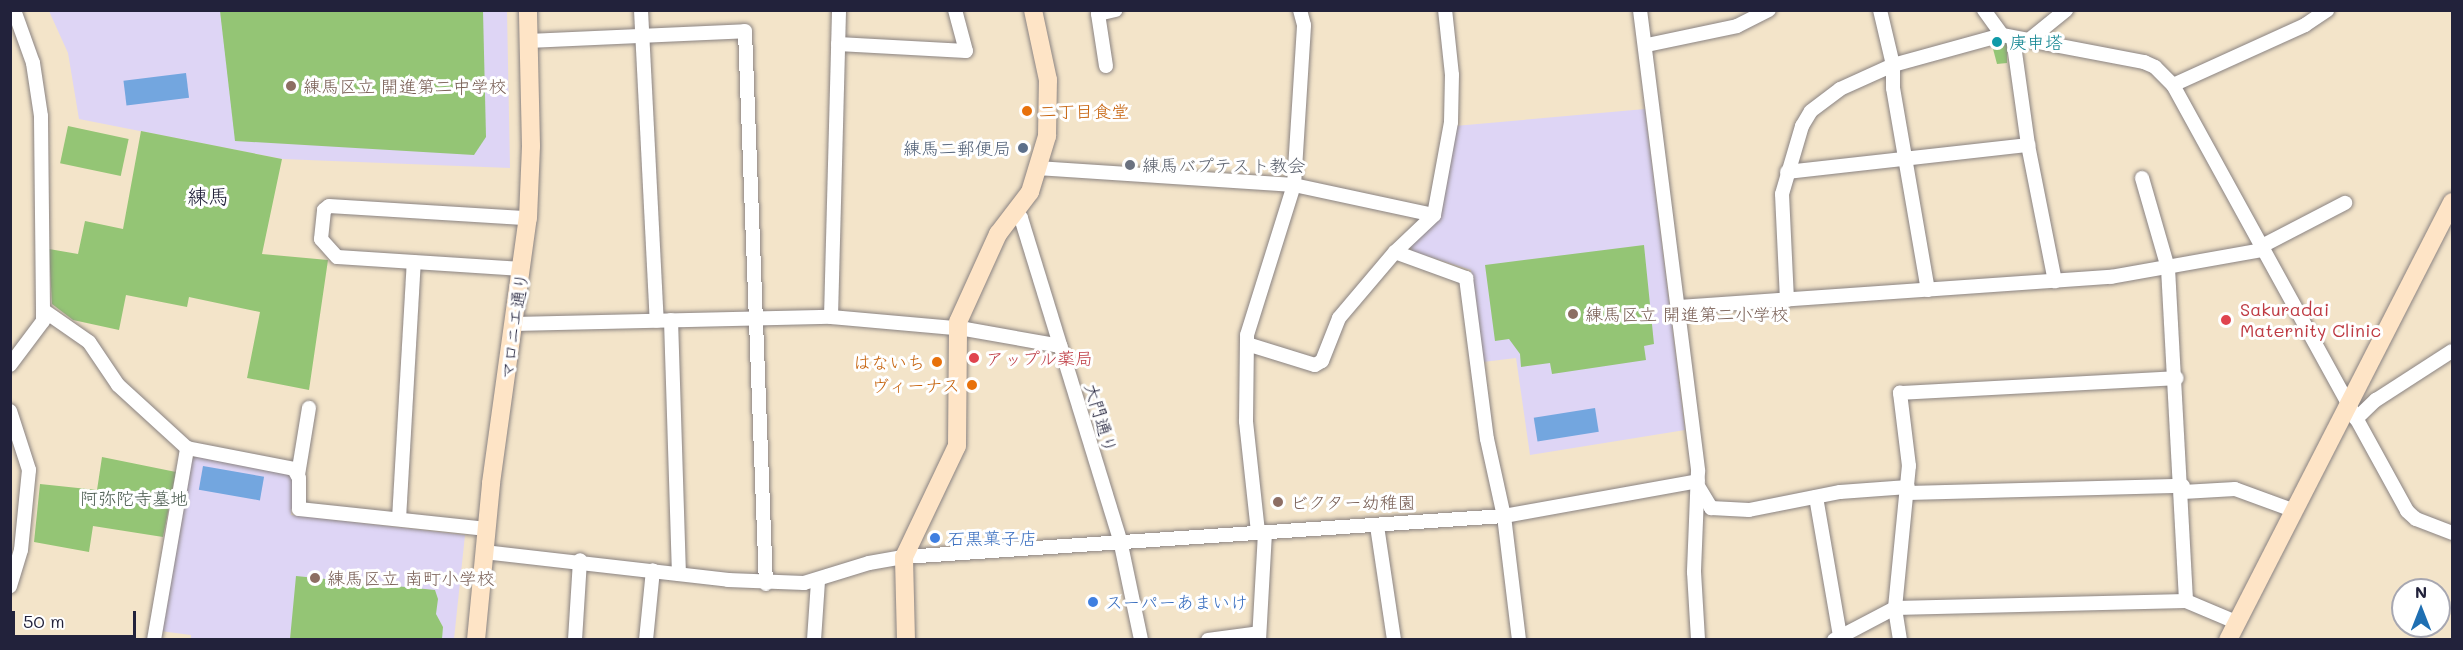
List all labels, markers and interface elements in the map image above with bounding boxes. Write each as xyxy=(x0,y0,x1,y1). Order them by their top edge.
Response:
place label: 庚申塔 xyxy=(2009,31,2063,53)
marker: 庚申塔 xyxy=(1990,35,2004,49)
place label: 練馬区立 開進第二中学校 xyxy=(303,75,507,97)
marker: 練馬区立 開進第二中学校 xyxy=(284,79,298,93)
place label: 二丁目食堂 xyxy=(1039,100,1129,122)
marker: 二丁目食堂 xyxy=(1020,104,1034,118)
place label: 練馬二郵便局 xyxy=(903,137,1011,159)
marker: 練馬二郵便局 xyxy=(1016,141,1030,155)
place label: 練馬バプテスト教会 xyxy=(1142,154,1304,176)
marker: 練馬バプテスト教会 xyxy=(1123,158,1137,172)
district label: 練馬 xyxy=(187,183,229,209)
street label: マロニエ通り xyxy=(496,271,532,381)
place label: Sakuradai Maternity Clinic xyxy=(2240,299,2381,342)
place label: 練馬区立 開進第二小学校 xyxy=(1585,303,1789,325)
marker: 練馬区立 開進第二小学校 xyxy=(1566,307,1580,321)
marker: Sakuradai Maternity Clinic xyxy=(2217,311,2235,329)
place label: アップル薬局 xyxy=(986,347,1094,369)
place label: はないち xyxy=(853,351,925,373)
marker: アップル薬局 xyxy=(967,351,981,365)
marker: はないち xyxy=(930,355,944,369)
place label: ヴィーナス xyxy=(870,374,960,396)
marker: ヴィーナス xyxy=(965,378,979,392)
street label: 大門通り xyxy=(1080,380,1122,456)
park label: 阿弥陀寺墓地 xyxy=(80,487,188,509)
place label: ビクター幼稚園 xyxy=(1290,491,1416,513)
marker: ビクター幼稚園 xyxy=(1271,495,1285,509)
place label: 石黒菓子店 xyxy=(947,527,1037,549)
marker: 石黒菓子店 xyxy=(928,531,942,545)
place label: 練馬区立 南町小学校 xyxy=(327,567,495,589)
marker: 練馬区立 南町小学校 xyxy=(308,571,322,585)
north arrow xyxy=(2391,578,2451,638)
text: N xyxy=(2415,581,2427,602)
place label: スーパーあまいけ xyxy=(1105,591,1248,613)
marker: スーパーあまいけ xyxy=(1086,595,1100,609)
scale bar xyxy=(15,599,140,637)
text: 50 m xyxy=(23,609,65,633)

